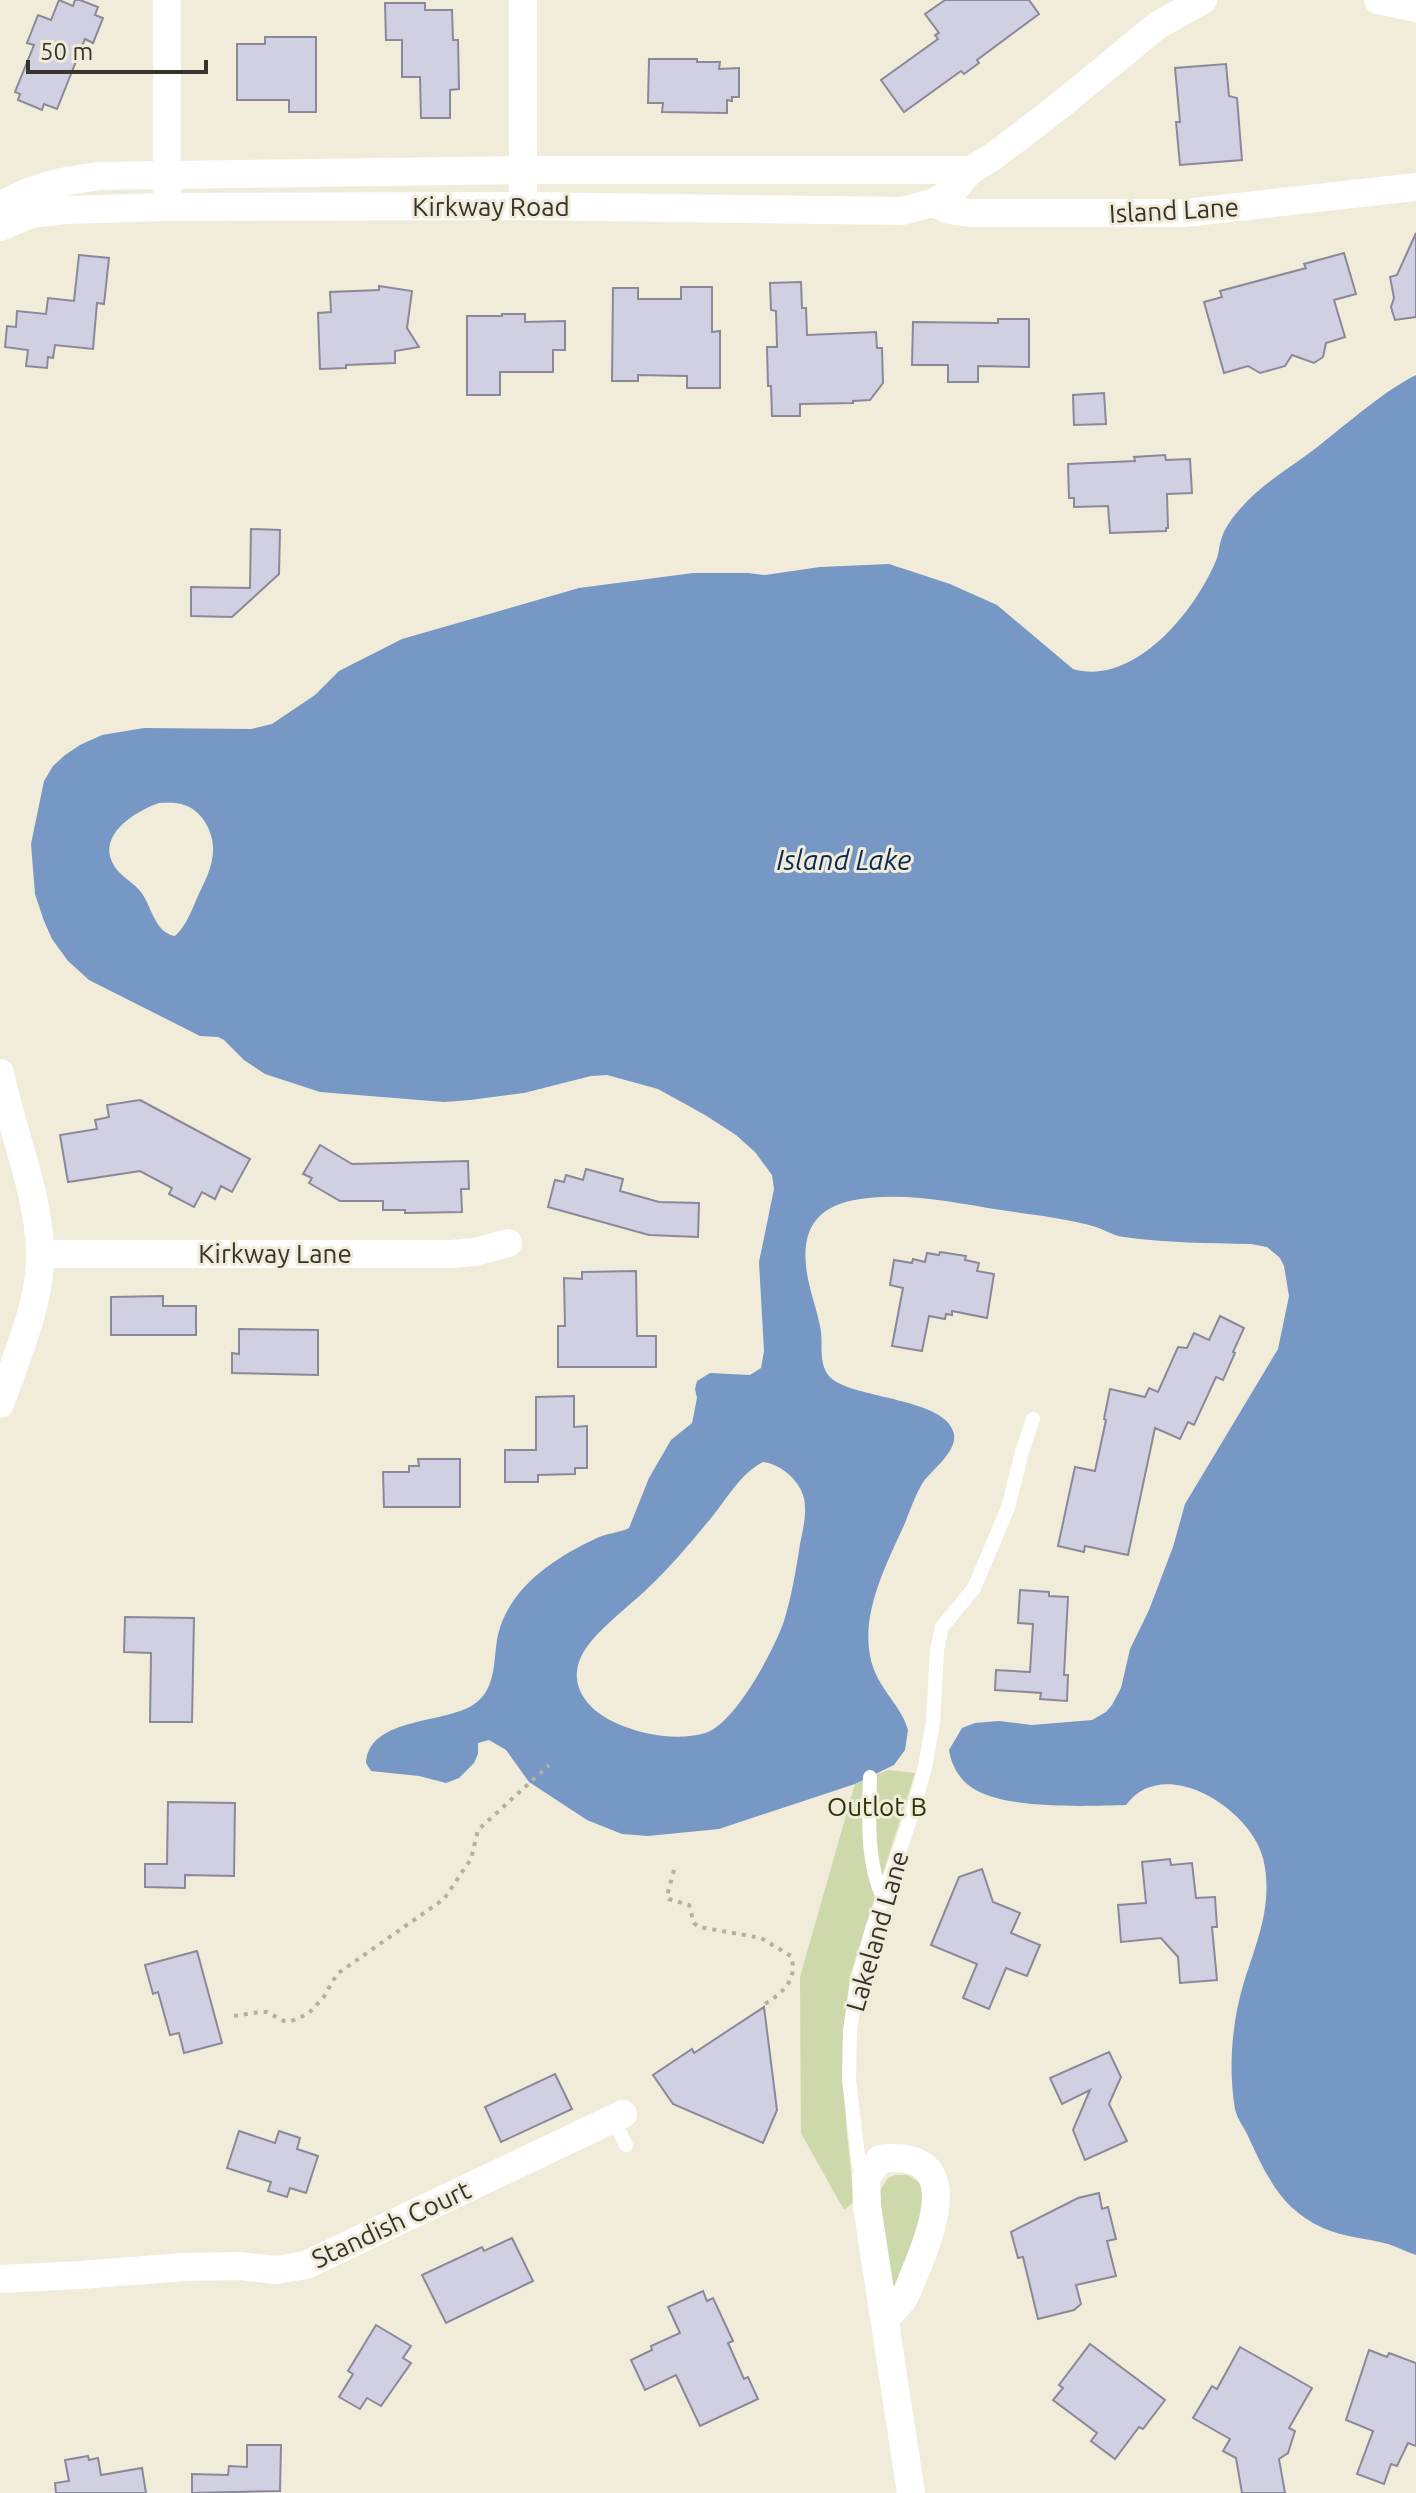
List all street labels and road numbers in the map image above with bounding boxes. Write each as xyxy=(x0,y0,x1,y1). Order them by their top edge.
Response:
street label: Kirkway Road xyxy=(412,192,570,221)
street label: Island Lane xyxy=(1108,192,1240,228)
street label: Kirkway Lane xyxy=(198,1239,352,1268)
street label: Lakeland Lane xyxy=(840,1847,914,2015)
street label: Standish Court xyxy=(307,2175,475,2273)

